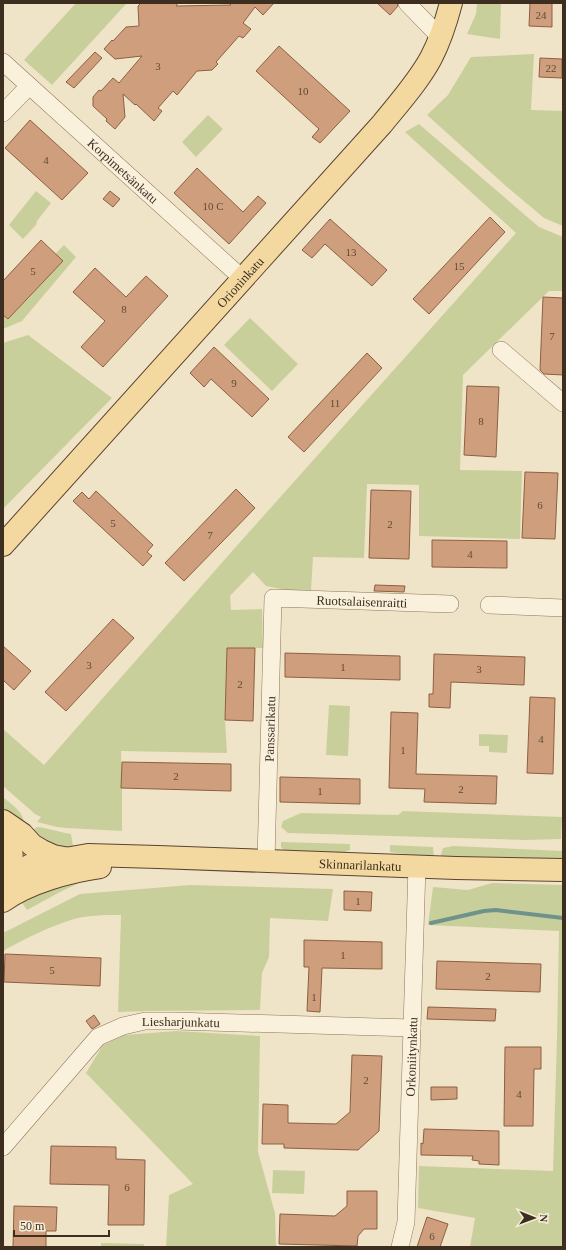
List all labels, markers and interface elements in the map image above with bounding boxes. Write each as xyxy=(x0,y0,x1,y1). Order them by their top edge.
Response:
house number: 24 xyxy=(536,9,547,21)
house number: 3 xyxy=(155,60,161,72)
house number: 22 xyxy=(546,62,557,74)
house number: 10 xyxy=(298,85,309,97)
street label: Korpimetsänkatu xyxy=(85,135,161,207)
house number: 4 xyxy=(43,154,49,166)
house number: 10 C xyxy=(202,200,224,212)
house number: 13 xyxy=(346,246,357,258)
street label: Orioninkatu xyxy=(214,253,267,311)
house number: 15 xyxy=(454,260,465,272)
house number: 5 xyxy=(30,265,36,277)
house number: 8 xyxy=(121,303,127,315)
house number: 7 xyxy=(549,330,555,342)
house number: 9 xyxy=(231,377,237,389)
house number: 11 xyxy=(330,397,340,409)
house number: 8 xyxy=(478,415,484,427)
house number: 6 xyxy=(537,499,543,511)
house number: 5 xyxy=(110,517,116,529)
house number: 2 xyxy=(387,518,393,530)
house number: 7 xyxy=(207,529,213,541)
house number: 4 xyxy=(467,548,473,560)
street label: Ruotsalaisenraitti xyxy=(316,592,408,611)
house number: 3 xyxy=(86,659,92,671)
house number: 1 xyxy=(340,661,346,673)
house number: 3 xyxy=(476,663,482,675)
house number: 2 xyxy=(237,678,243,690)
street label: Panssarikatu xyxy=(262,695,278,762)
house number: 4 xyxy=(538,733,544,745)
house number: 1 xyxy=(400,744,406,756)
house number: 2 xyxy=(173,770,179,782)
house number: 2 xyxy=(458,783,464,795)
house number: 1 xyxy=(317,785,323,797)
street label: Skinnarilankatu xyxy=(319,856,402,874)
house number: 1 xyxy=(355,895,361,907)
house number: 1 xyxy=(340,949,346,961)
house number: 5 xyxy=(49,964,55,976)
house number: 2 xyxy=(485,970,491,982)
house number: 1 xyxy=(311,991,317,1003)
street label: Liesharjunkatu xyxy=(142,1014,221,1030)
street label: Orkoniitynkatu xyxy=(403,1016,420,1097)
house number: 2 xyxy=(363,1074,369,1086)
house number: 4 xyxy=(516,1088,522,1100)
house number: 6 xyxy=(124,1181,130,1193)
north arrow xyxy=(514,1198,554,1238)
scale bar xyxy=(14,1212,109,1238)
text: N xyxy=(538,1214,550,1222)
text: 50 m xyxy=(20,1219,45,1233)
house number: 6 xyxy=(429,1230,435,1242)

